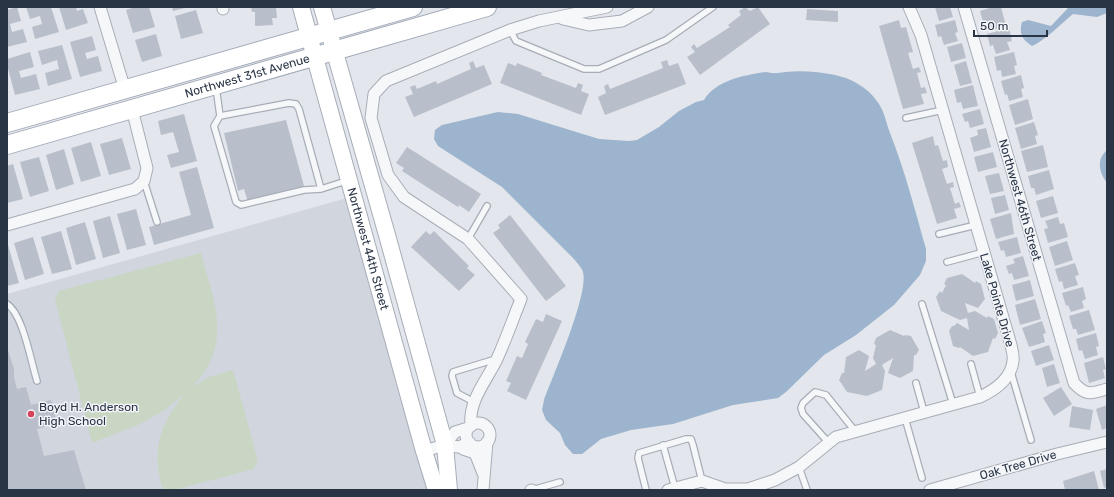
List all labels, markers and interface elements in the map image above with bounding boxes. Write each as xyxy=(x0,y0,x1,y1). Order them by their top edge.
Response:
scale bar xyxy=(974,12,1047,38)
text: 50 m xyxy=(980,19,1008,33)
street label: Northwest 31st Avenue xyxy=(183,51,312,101)
street label: Northwest 46th Street xyxy=(996,138,1044,263)
street label: Northwest 44th Street xyxy=(344,186,392,312)
street label: Lake Pointe Drive xyxy=(977,252,1017,349)
place label: Boyd H. Anderson High School xyxy=(39,400,138,428)
marker: Boyd H. Anderson High School xyxy=(26,409,36,419)
street label: Oak Tree Drive xyxy=(978,447,1058,483)

